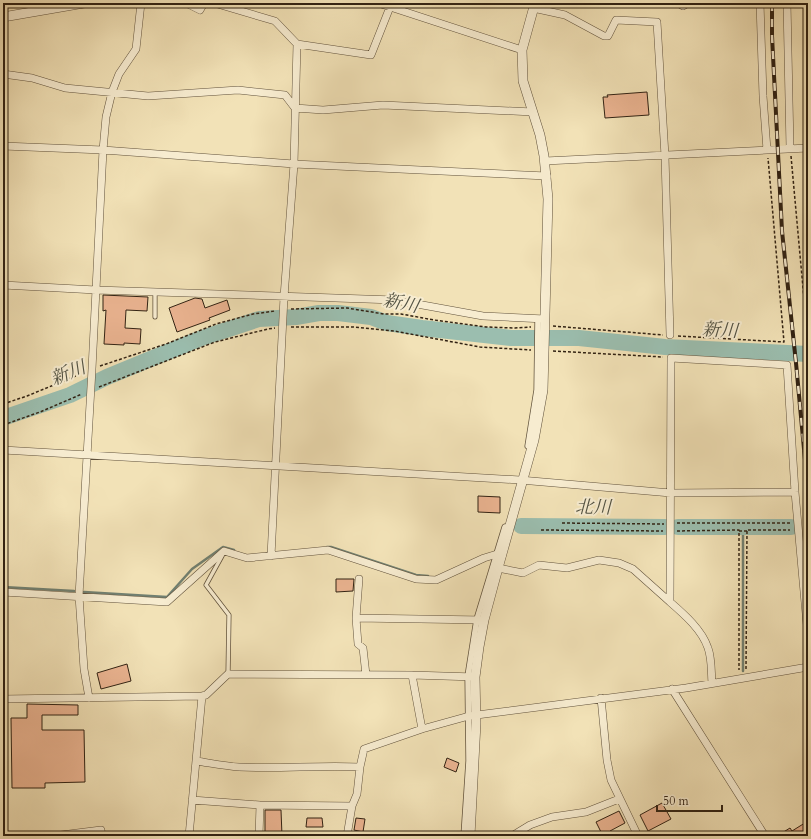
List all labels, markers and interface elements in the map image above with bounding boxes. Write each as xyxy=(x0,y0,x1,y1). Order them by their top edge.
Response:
water label: 新川 xyxy=(381,288,423,320)
water label: 新川 xyxy=(701,317,741,344)
water label: 新川 xyxy=(47,354,91,392)
water label: 北川 xyxy=(575,495,613,520)
scale bar xyxy=(657,787,722,813)
text: 50 m xyxy=(663,793,690,809)

